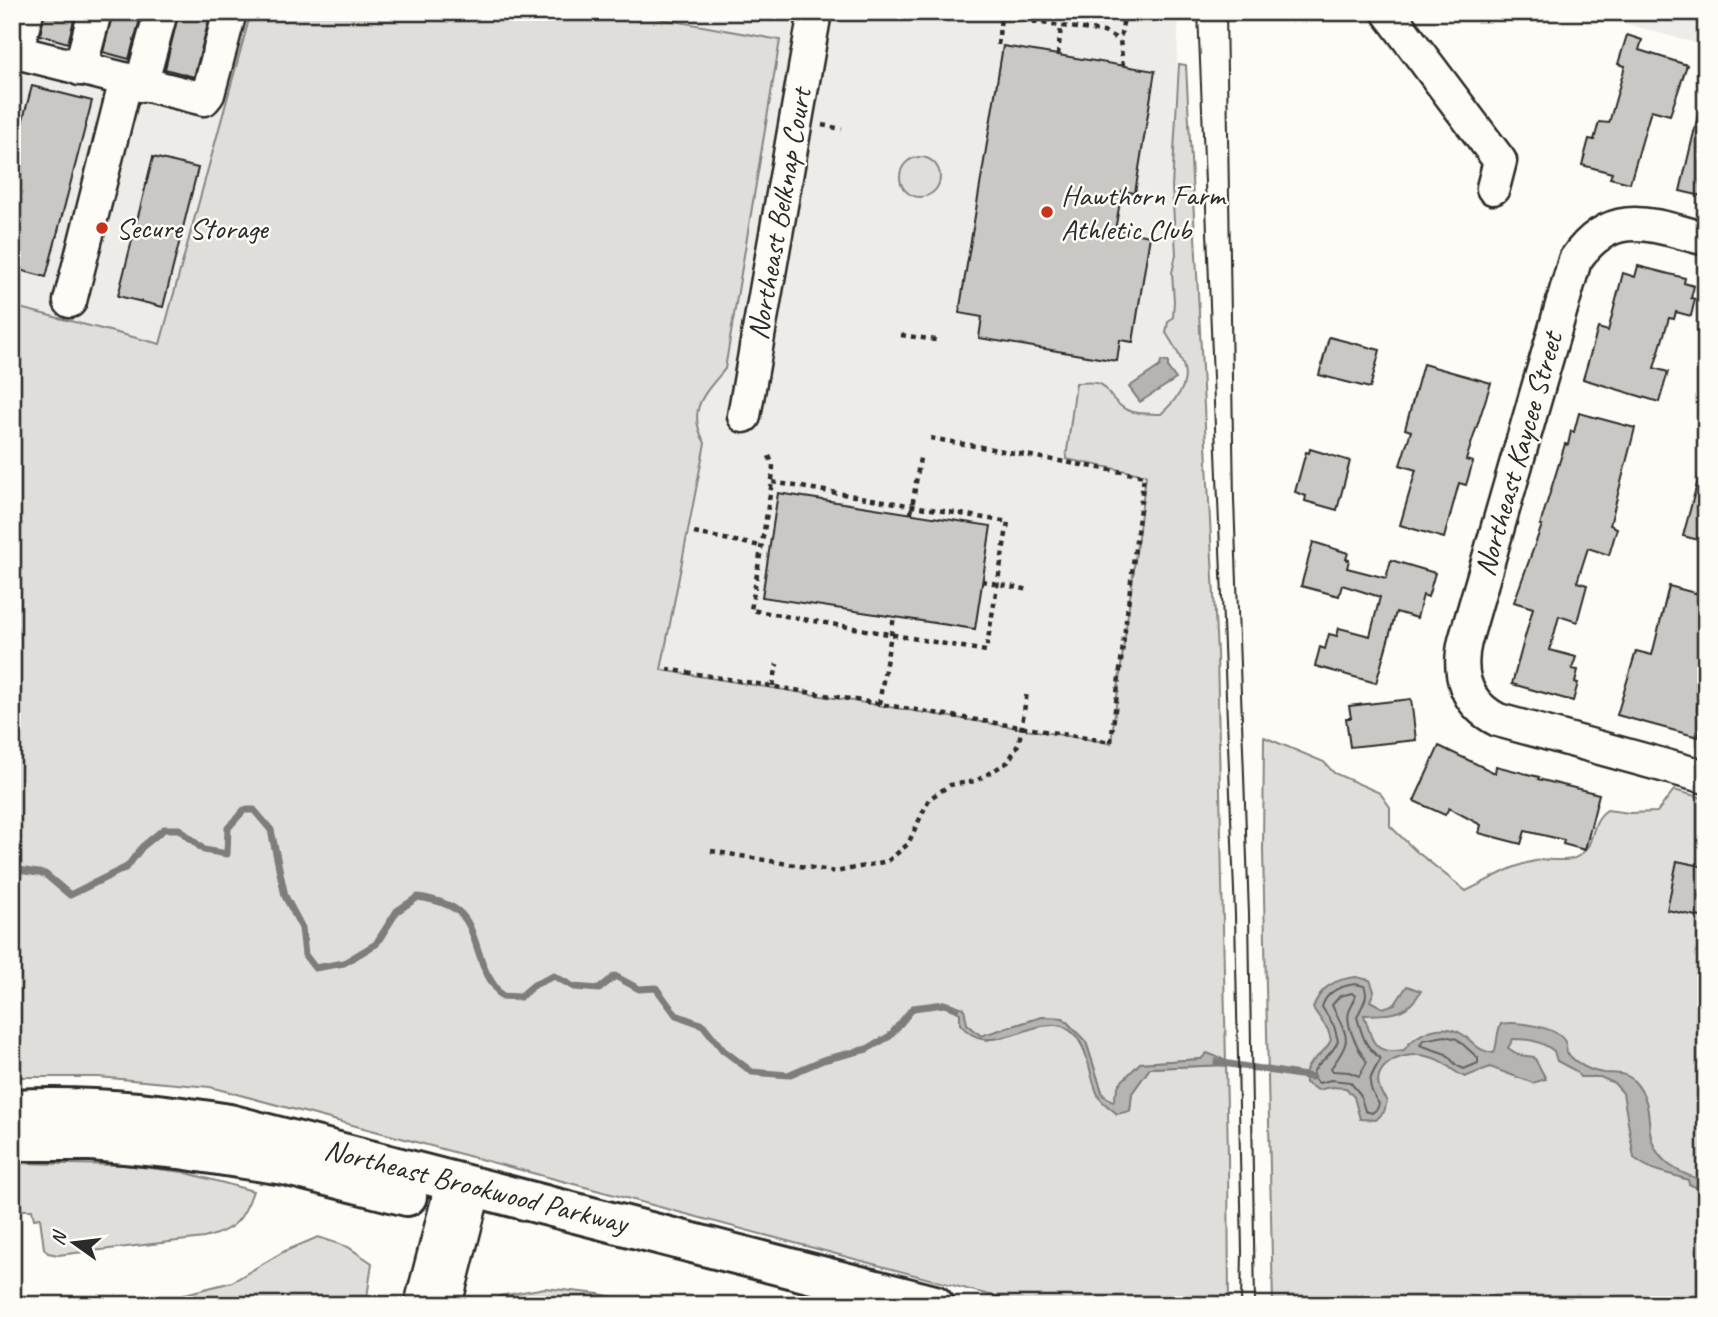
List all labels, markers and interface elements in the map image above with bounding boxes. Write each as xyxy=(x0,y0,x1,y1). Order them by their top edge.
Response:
street label: Northeast Belknap Court xyxy=(738,82,820,343)
place label: Hawthorn Farm Athletic Club xyxy=(1061,176,1227,248)
marker: Hawthorn Farm Athletic Club xyxy=(1039,204,1055,220)
place label: Secure Storage xyxy=(116,209,270,247)
marker: Secure Storage xyxy=(94,220,110,236)
street label: Northeast Kaycee Street xyxy=(1465,325,1572,580)
street label: Northeast Brookwood Parkway xyxy=(321,1130,634,1243)
north arrow xyxy=(38,1208,108,1278)
text: N xyxy=(45,1227,72,1248)

